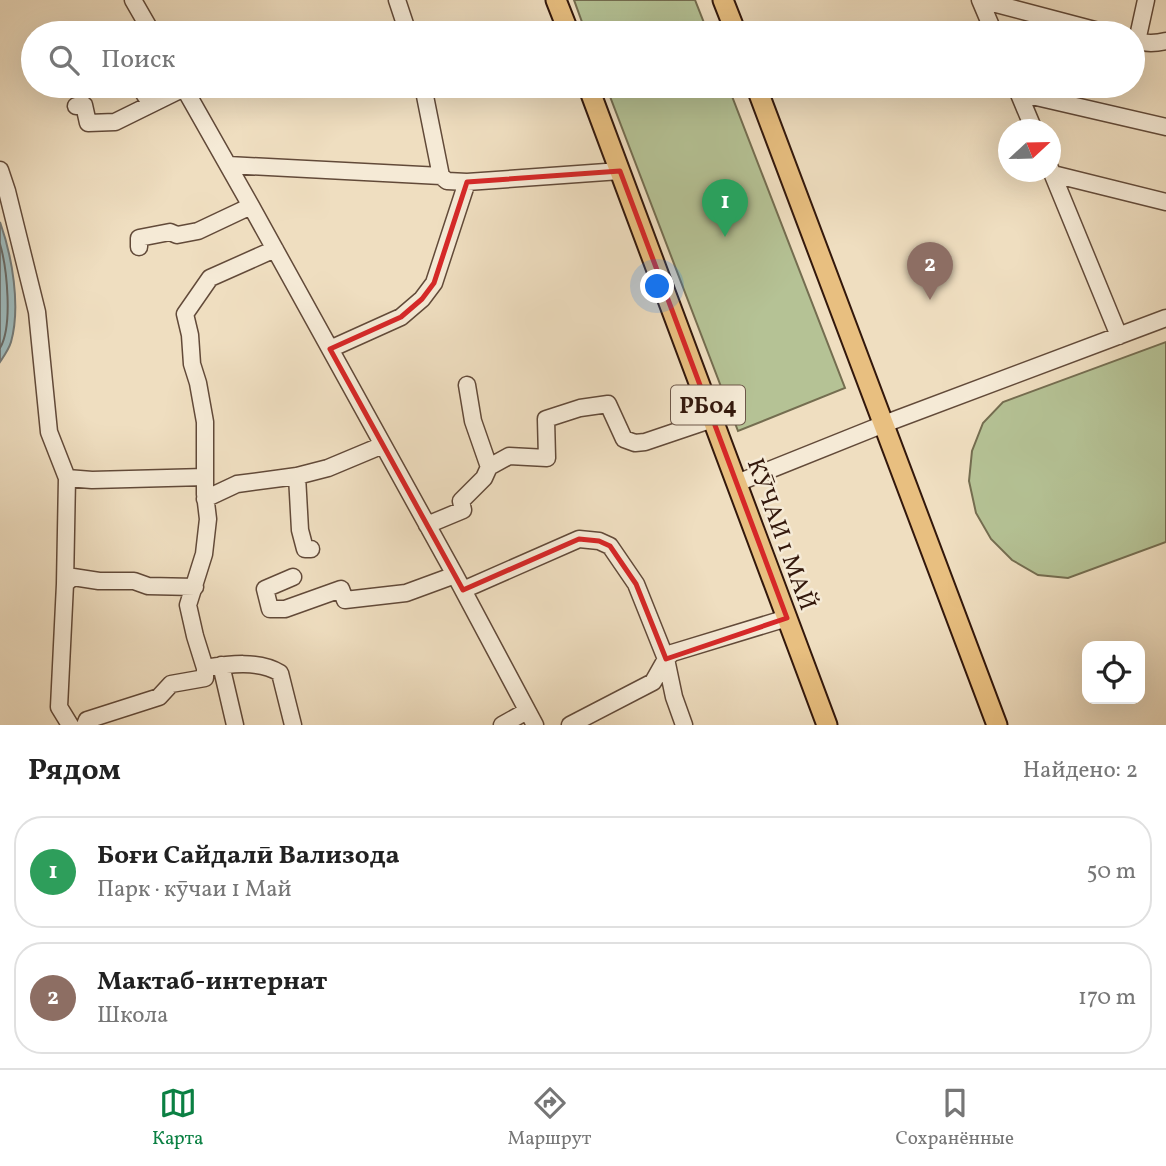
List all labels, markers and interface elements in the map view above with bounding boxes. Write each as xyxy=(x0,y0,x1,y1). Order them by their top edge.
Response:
search box xyxy=(21,21,1145,98)
icon: search xyxy=(45,41,83,79)
text: Поиск xyxy=(101,42,175,78)
north arrow xyxy=(998,119,1061,182)
pin: 1 xyxy=(702,179,748,237)
pin: 2 xyxy=(907,242,953,300)
your location xyxy=(640,269,674,303)
road number: РБ04 xyxy=(671,386,745,424)
street label: КӮЧАИ 1 МАЙ xyxy=(737,454,823,616)
map controls xyxy=(1082,641,1145,704)
button: locate xyxy=(1082,641,1145,704)
text: Рядом xyxy=(28,750,121,792)
text: Найдено: 2 xyxy=(1023,755,1138,787)
text: Боғи Сайдалӣ Вализода xyxy=(97,838,400,874)
text: 1 xyxy=(48,856,58,888)
text: 50 m xyxy=(1087,856,1136,888)
text: Парк · кӯчаи 1 Май xyxy=(97,874,292,906)
text: Мактаб-интернат xyxy=(97,964,327,1000)
text: 2 xyxy=(47,982,59,1014)
text: 170 m xyxy=(1078,982,1136,1014)
text: Школа xyxy=(97,1000,168,1032)
tab: Карта xyxy=(152,1084,204,1152)
tab: Маршрут xyxy=(508,1084,591,1152)
tab: Сохранённые xyxy=(895,1084,1014,1152)

